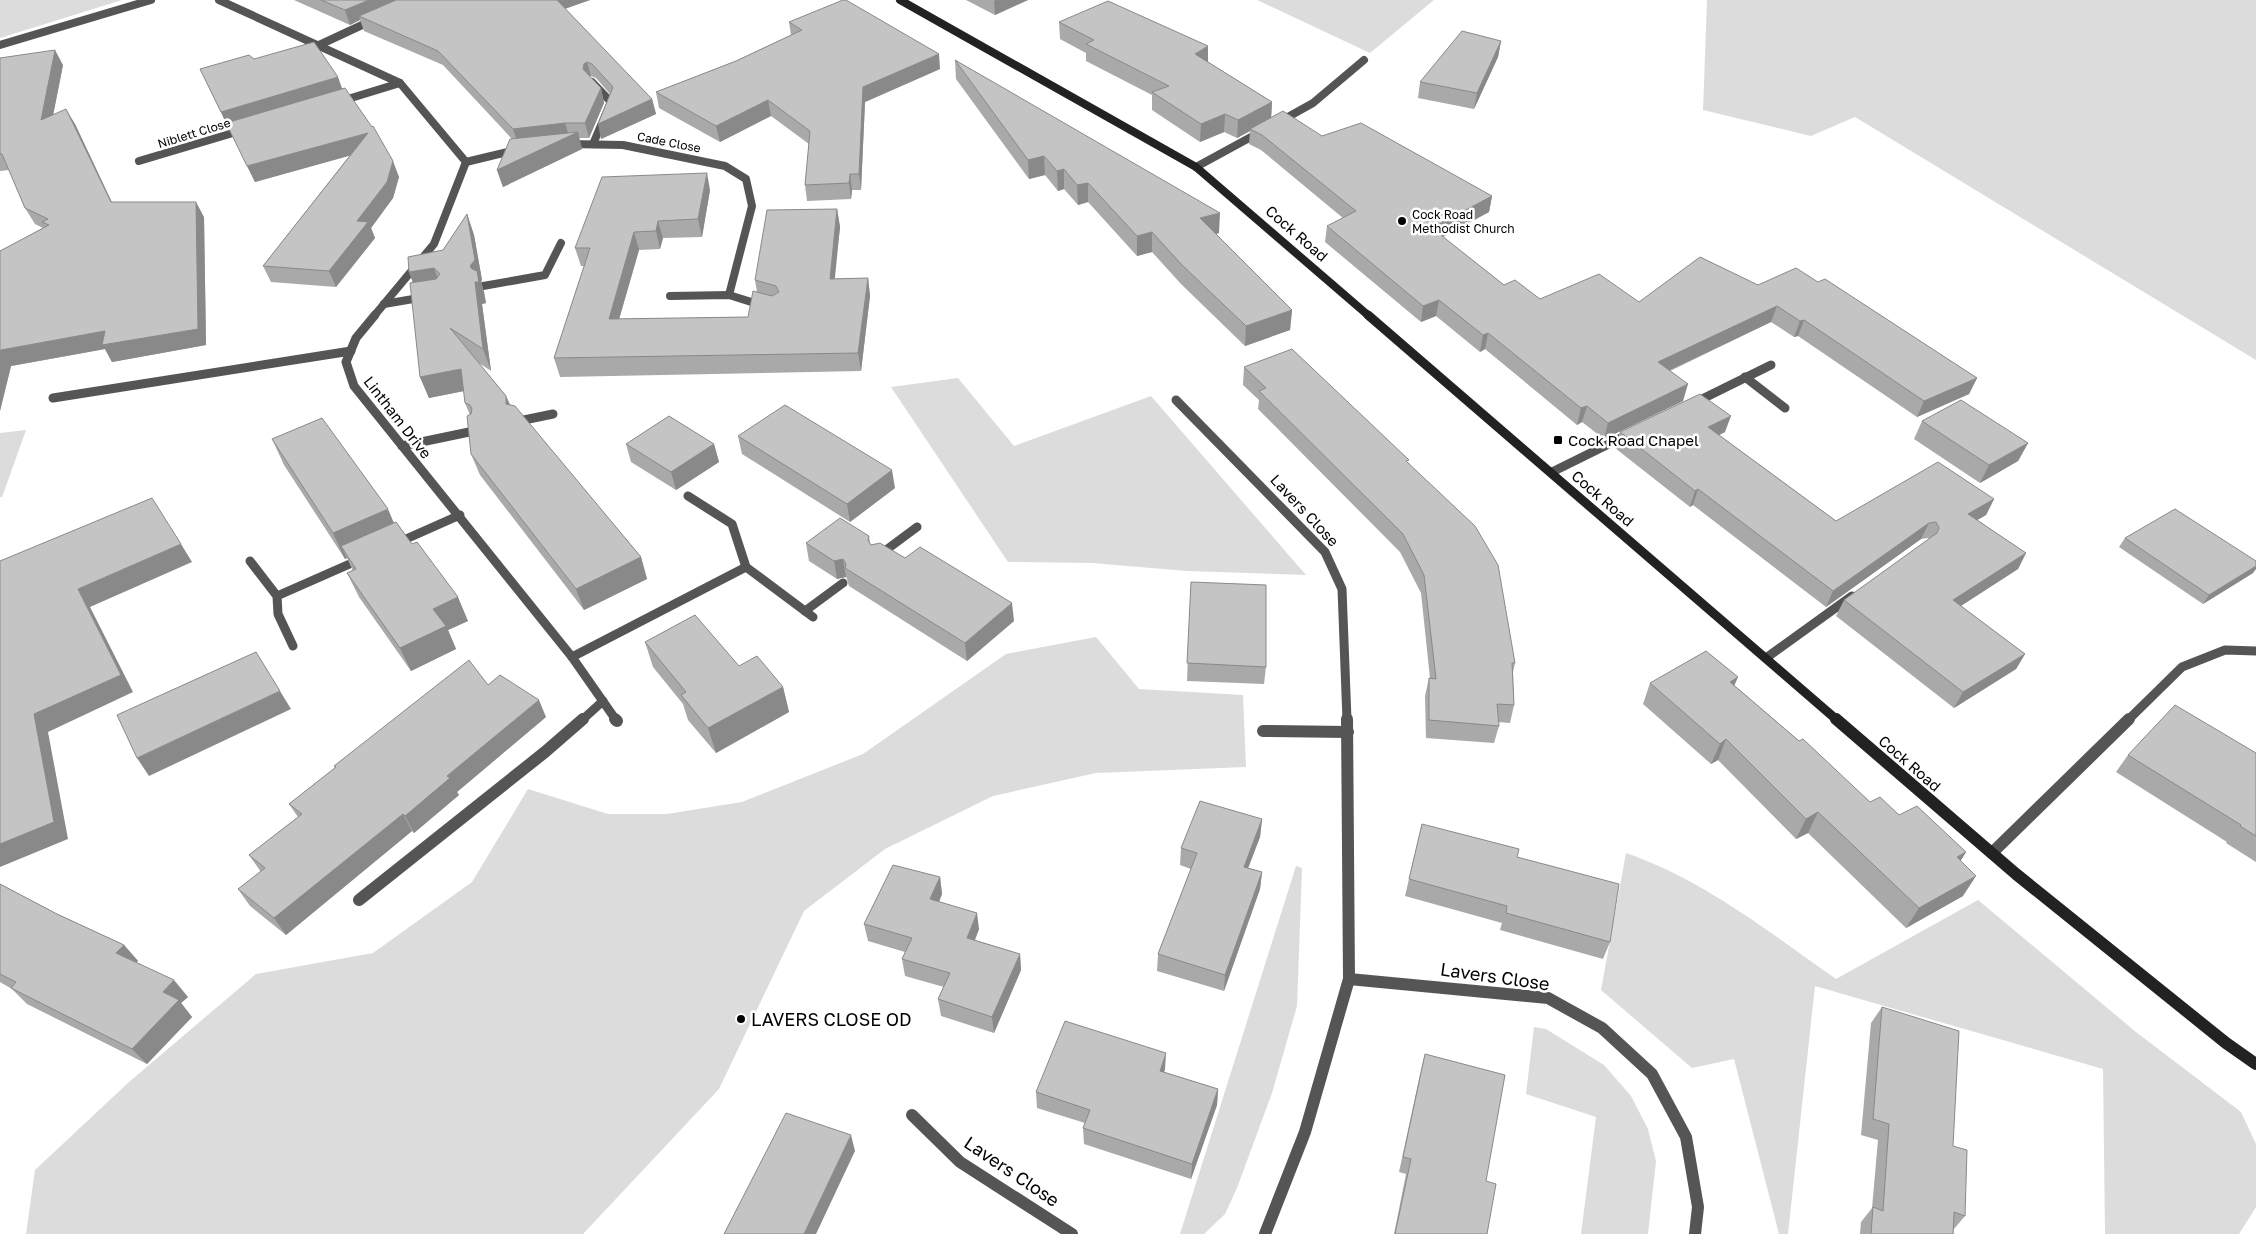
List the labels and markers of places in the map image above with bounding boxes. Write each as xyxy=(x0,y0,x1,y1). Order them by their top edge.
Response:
place label: Cock Road Methodist Church xyxy=(1412,207,1515,236)
marker: Cock Road Methodist Church xyxy=(1396,215,1408,227)
place label: Cock Road Chapel xyxy=(1568,431,1699,449)
marker: Cock Road Chapel xyxy=(1552,434,1564,446)
place label: LAVERS CLOSE OD xyxy=(751,1008,912,1030)
marker: LAVERS CLOSE OD xyxy=(735,1013,747,1025)

